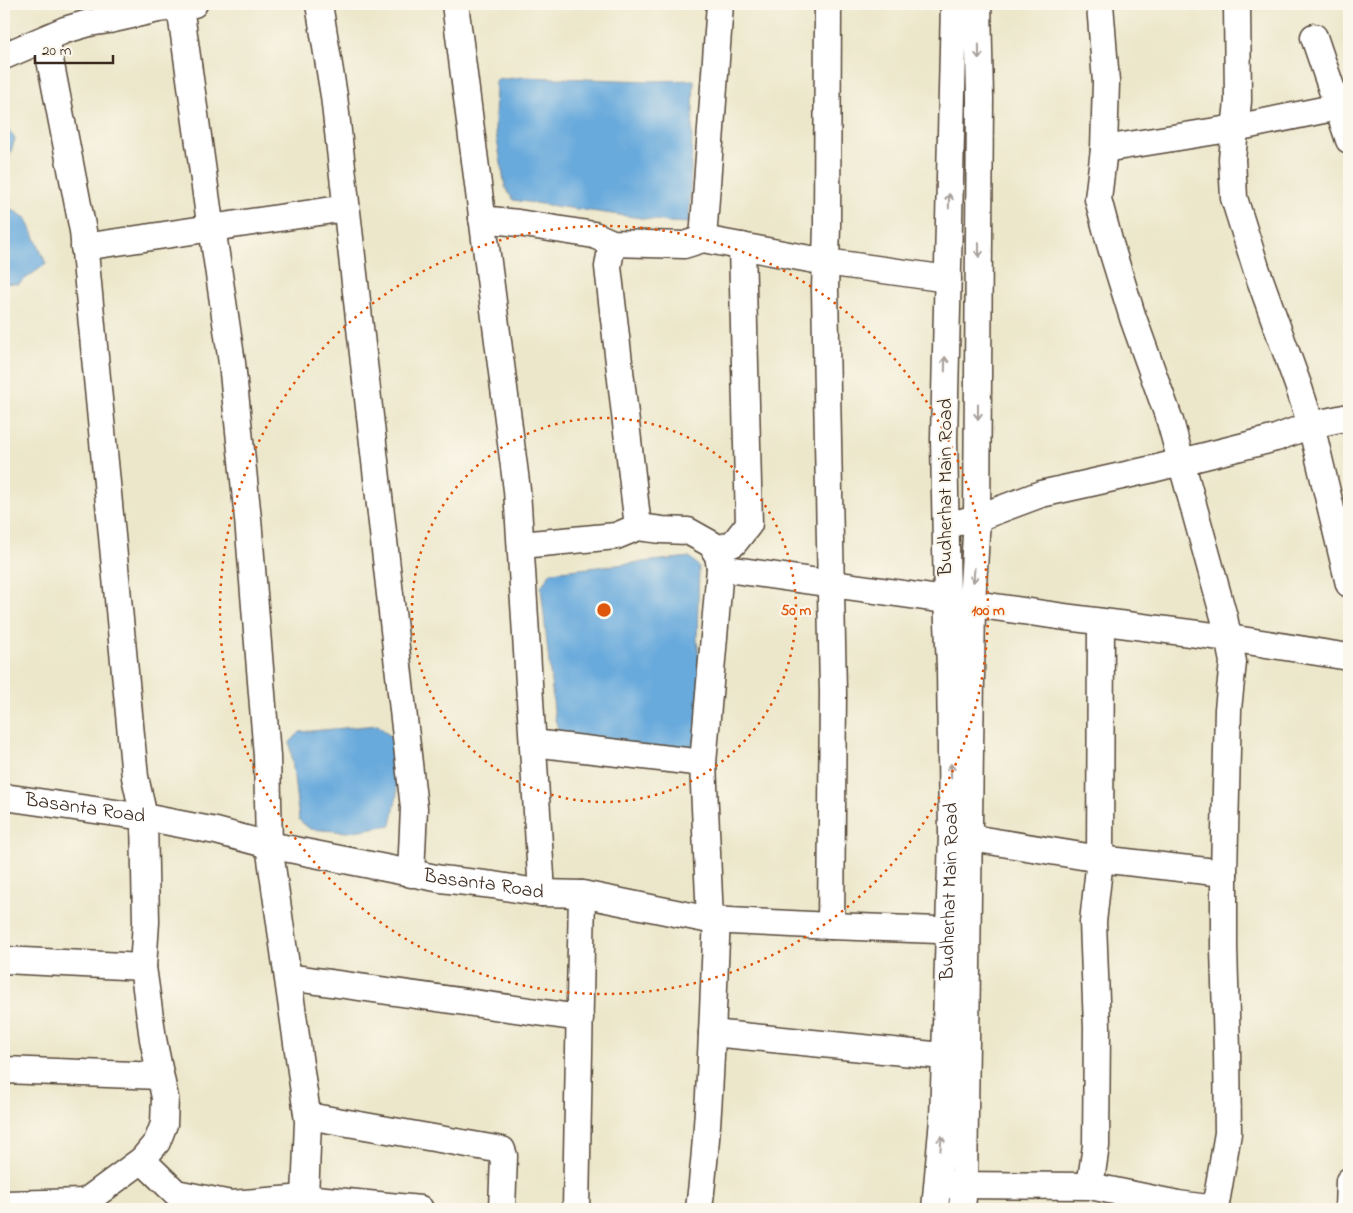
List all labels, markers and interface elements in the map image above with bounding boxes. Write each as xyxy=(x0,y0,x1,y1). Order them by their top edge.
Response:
scale bar xyxy=(35,32,112,64)
text: 20 m xyxy=(42,40,72,62)
one-way arrow xyxy=(974,44,984,60)
one-way arrow xyxy=(945,194,954,210)
one-way arrow xyxy=(974,242,984,258)
one-way arrow xyxy=(941,356,950,372)
street label: Budherhat Main Road xyxy=(932,398,961,577)
one-way arrow xyxy=(973,404,983,420)
one-way arrow xyxy=(969,567,978,583)
text: 50 m xyxy=(781,600,812,622)
text: 100 m xyxy=(971,600,1005,622)
centre of rings xyxy=(595,601,613,619)
one-way arrow xyxy=(946,763,956,780)
street label: Basanta Road xyxy=(22,786,147,832)
street label: Budherhat Main Road xyxy=(933,802,967,982)
street label: Basanta Road xyxy=(420,861,546,908)
one-way arrow xyxy=(937,1136,946,1152)

